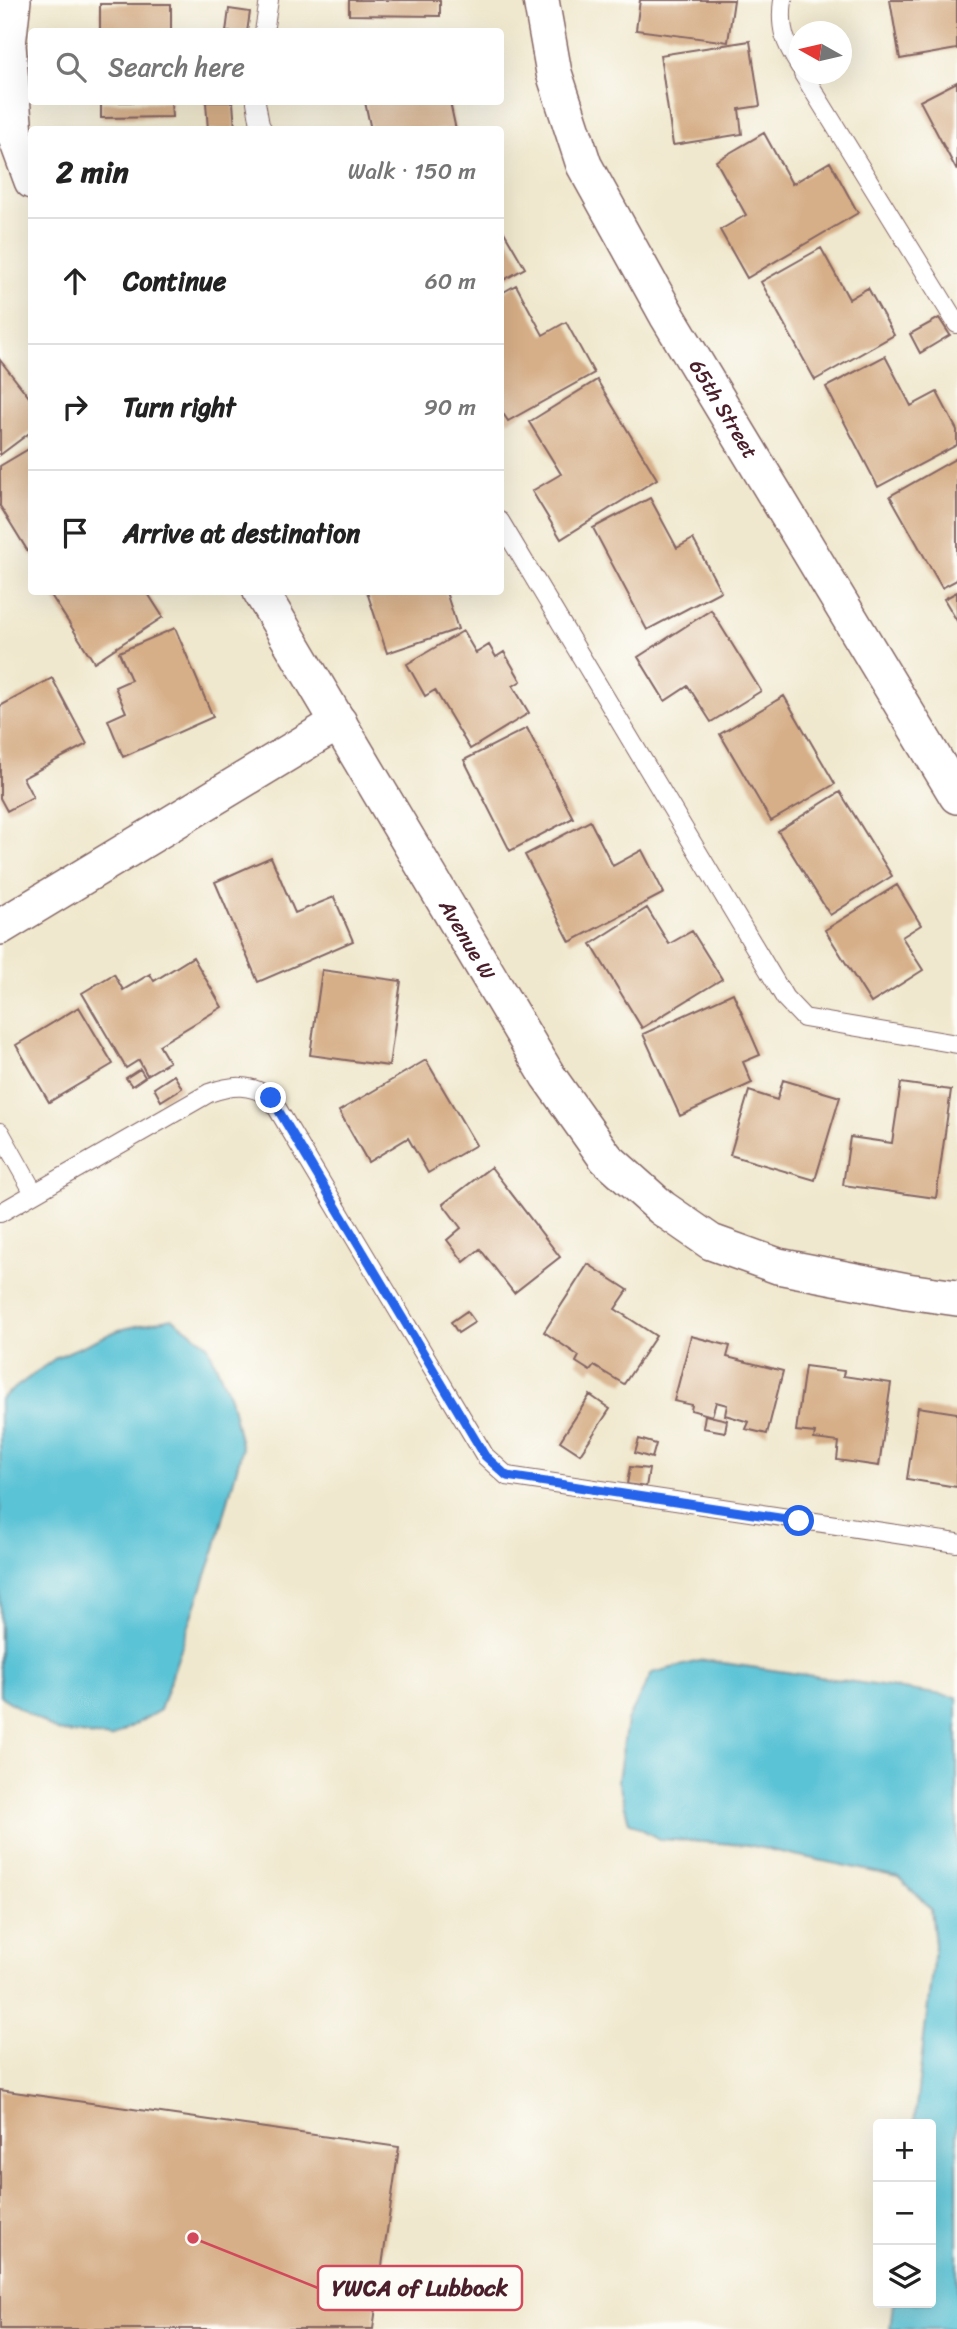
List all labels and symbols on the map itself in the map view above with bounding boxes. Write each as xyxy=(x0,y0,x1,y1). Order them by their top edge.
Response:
north arrow xyxy=(789,21,852,84)
street label: 65th Street xyxy=(678,351,769,467)
street label: Avenue W xyxy=(428,891,506,988)
route end xyxy=(255,1082,286,1113)
route start xyxy=(783,1505,814,1536)
callout: YWCA of Lubbock xyxy=(318,2266,522,2310)
text: YWCA of Lubbock xyxy=(332,2268,509,2309)

